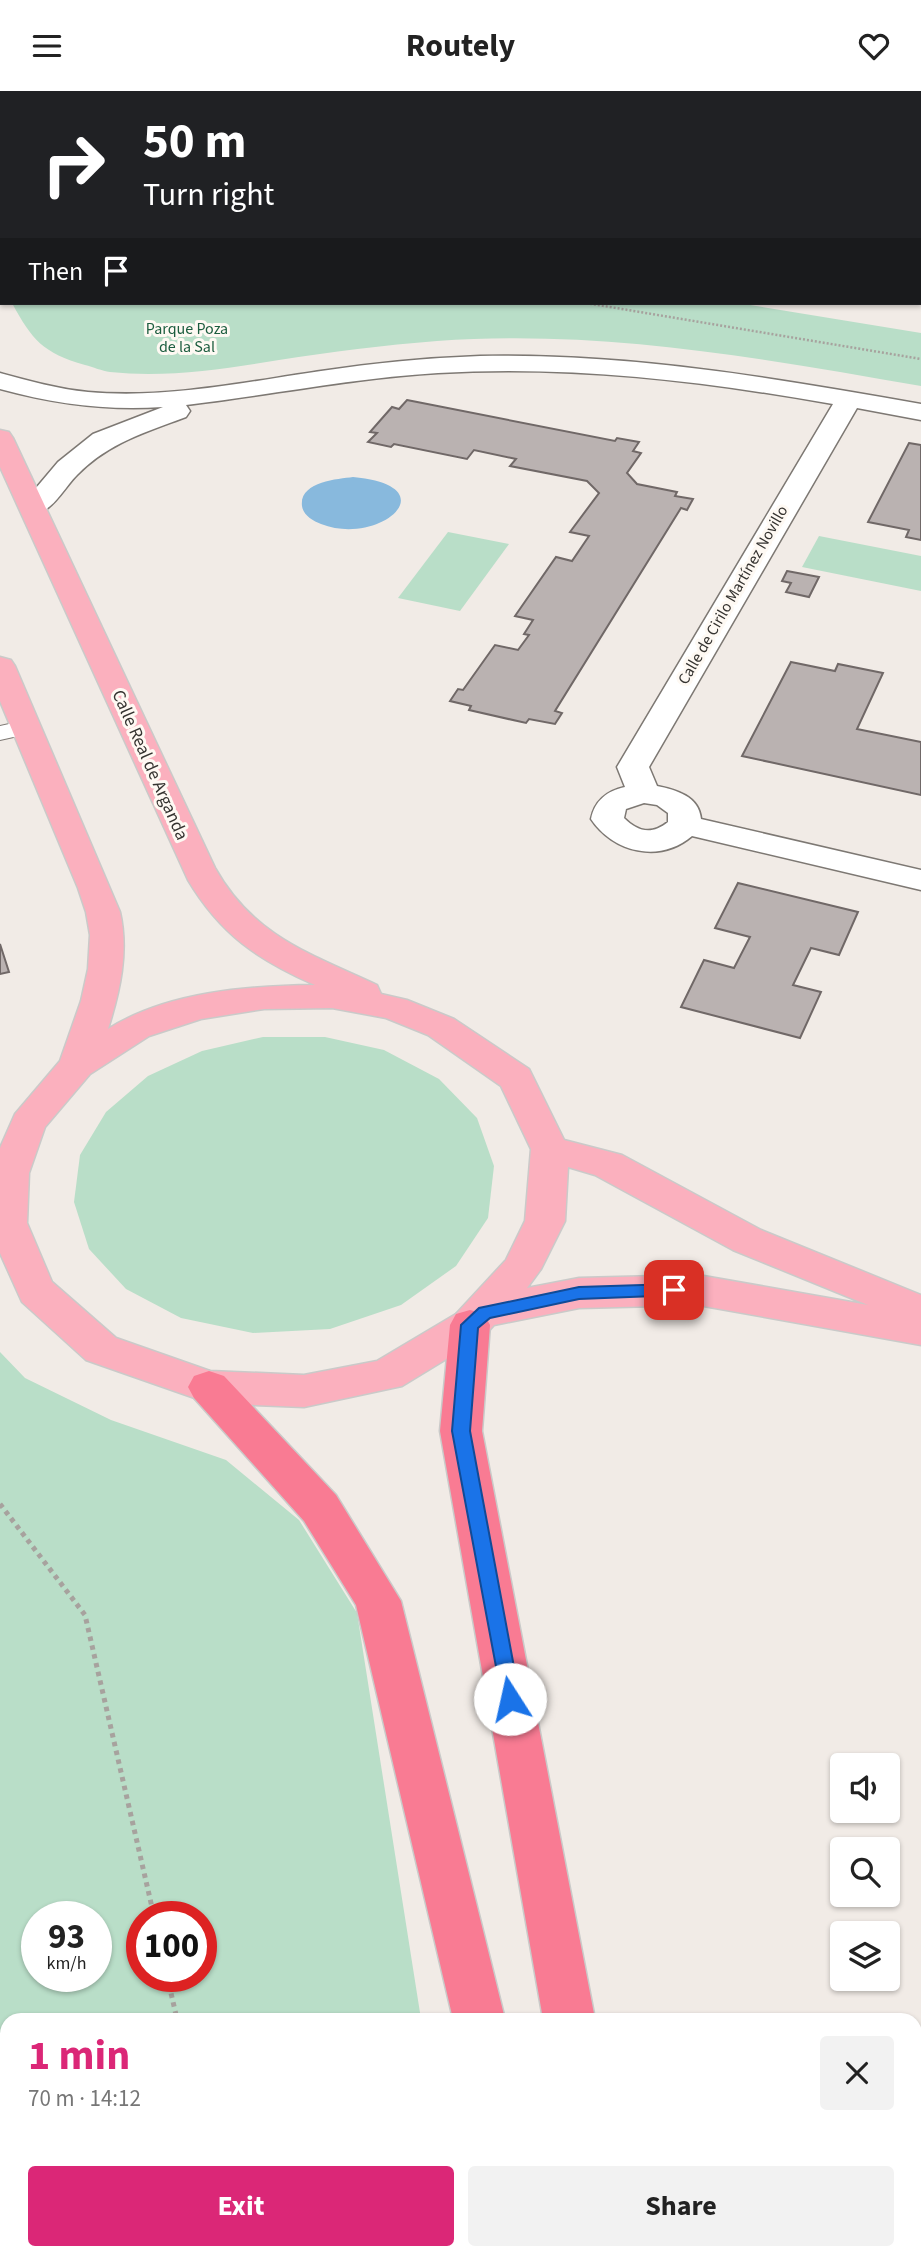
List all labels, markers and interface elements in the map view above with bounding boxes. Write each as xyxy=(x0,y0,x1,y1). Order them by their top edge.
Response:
text: Routely xyxy=(406,23,515,69)
icon: menu xyxy=(28,27,66,65)
icon: heart xyxy=(855,27,893,65)
text: 50 m xyxy=(143,107,247,177)
icon: right xyxy=(28,119,119,210)
text: Turn right xyxy=(143,172,274,218)
icon: arrive xyxy=(97,252,135,290)
text: Then xyxy=(28,253,83,290)
park label: Parque Poza de la Sal xyxy=(146,318,228,358)
street label: Calle de Cirilo Martínez Novillo xyxy=(673,501,793,689)
street label: Calle Real de Arganda xyxy=(106,686,194,844)
pin xyxy=(644,1260,704,1320)
icon: arrive xyxy=(655,1271,693,1309)
position arrow xyxy=(473,1662,547,1736)
map controls xyxy=(830,1753,900,1991)
button: sound xyxy=(830,1753,900,1823)
button: search xyxy=(830,1837,900,1907)
speed limit sign: 100 xyxy=(126,1901,217,1992)
text: 93 xyxy=(48,1912,85,1962)
button: layers xyxy=(830,1921,900,1991)
text: km/h xyxy=(47,1951,86,1976)
text: 1 min xyxy=(28,2026,130,2086)
button: close xyxy=(820,2036,894,2110)
text: 70 m · 14:12 xyxy=(28,2082,141,2115)
button: Exit xyxy=(28,2166,454,2246)
button: Share xyxy=(468,2166,894,2246)

